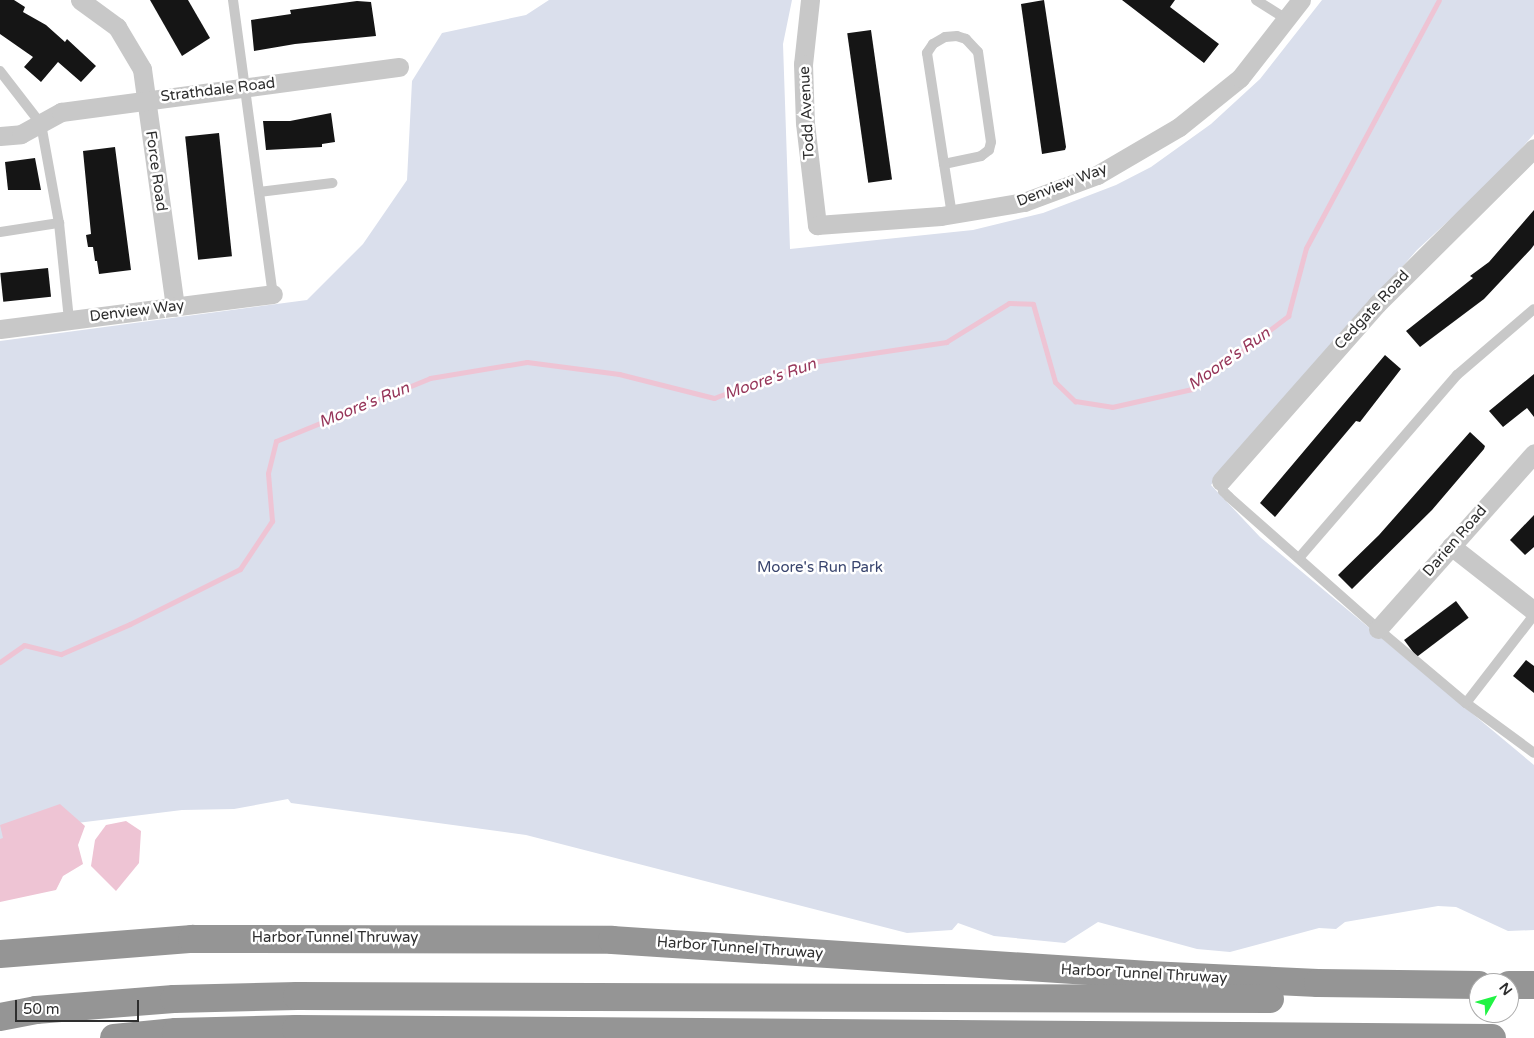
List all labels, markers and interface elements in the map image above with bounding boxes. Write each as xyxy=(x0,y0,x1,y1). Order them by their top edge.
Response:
street label: Todd Avenue xyxy=(796,66,818,160)
street label: Strathdale Road xyxy=(160,74,276,106)
street label: Force Road xyxy=(141,130,171,212)
street label: Denview Way xyxy=(1014,160,1110,210)
street label: Cedgate Road xyxy=(1331,267,1413,353)
street label: Denview Way xyxy=(89,296,185,326)
water label: Moore's Run xyxy=(1184,324,1274,394)
water label: Moore's Run xyxy=(722,354,818,404)
water label: Moore's Run xyxy=(316,378,412,432)
street label: Darien Road xyxy=(1419,502,1491,580)
park label: Moore's Run Park xyxy=(757,559,883,577)
street label: Harbor Tunnel Thruway xyxy=(252,929,418,947)
street label: Harbor Tunnel Thruway xyxy=(656,933,824,963)
street label: Harbor Tunnel Thruway xyxy=(1060,961,1228,987)
north arrow xyxy=(1469,973,1519,1023)
text: N xyxy=(1495,979,1516,999)
scale bar xyxy=(18,990,141,1022)
text: 50 m xyxy=(23,1000,60,1018)

